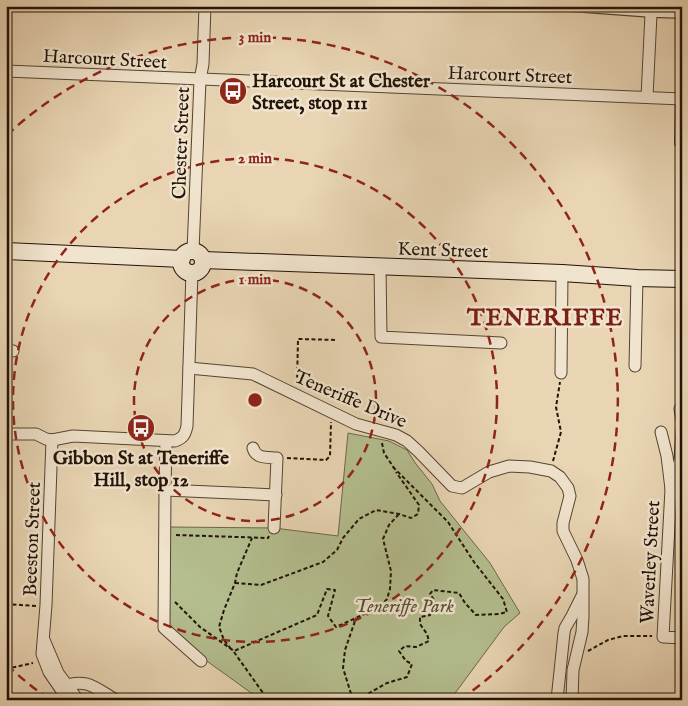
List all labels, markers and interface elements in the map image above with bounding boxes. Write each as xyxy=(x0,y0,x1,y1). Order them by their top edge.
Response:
text: 3 min xyxy=(239,28,271,47)
street label: Harcourt Street xyxy=(42,45,168,75)
street label: Harcourt Street xyxy=(447,62,573,90)
place label: Harcourt St at Chester Street, stop 111 xyxy=(252,70,431,116)
bus stop icon: Harcourt St at Chester Street, stop 111 xyxy=(218,76,248,106)
street label: Chester Street xyxy=(168,86,196,200)
text: 2 min xyxy=(238,149,272,168)
street label: Kent Street xyxy=(397,237,489,265)
text: 1 min xyxy=(239,270,271,289)
district label: TENERIFFE xyxy=(466,303,623,334)
street label: Teneriffe Drive xyxy=(290,365,411,434)
centre of rings xyxy=(246,391,264,409)
bus stop icon: Gibbon St at Teneriffe Hill, stop 12 xyxy=(126,413,156,443)
place label: Gibbon St at Teneriffe Hill, stop 12 xyxy=(53,447,229,493)
street label: Beeston Street xyxy=(19,481,47,597)
street label: Waverley Street xyxy=(636,499,666,624)
park label: Teneriffe Park xyxy=(354,595,454,619)

